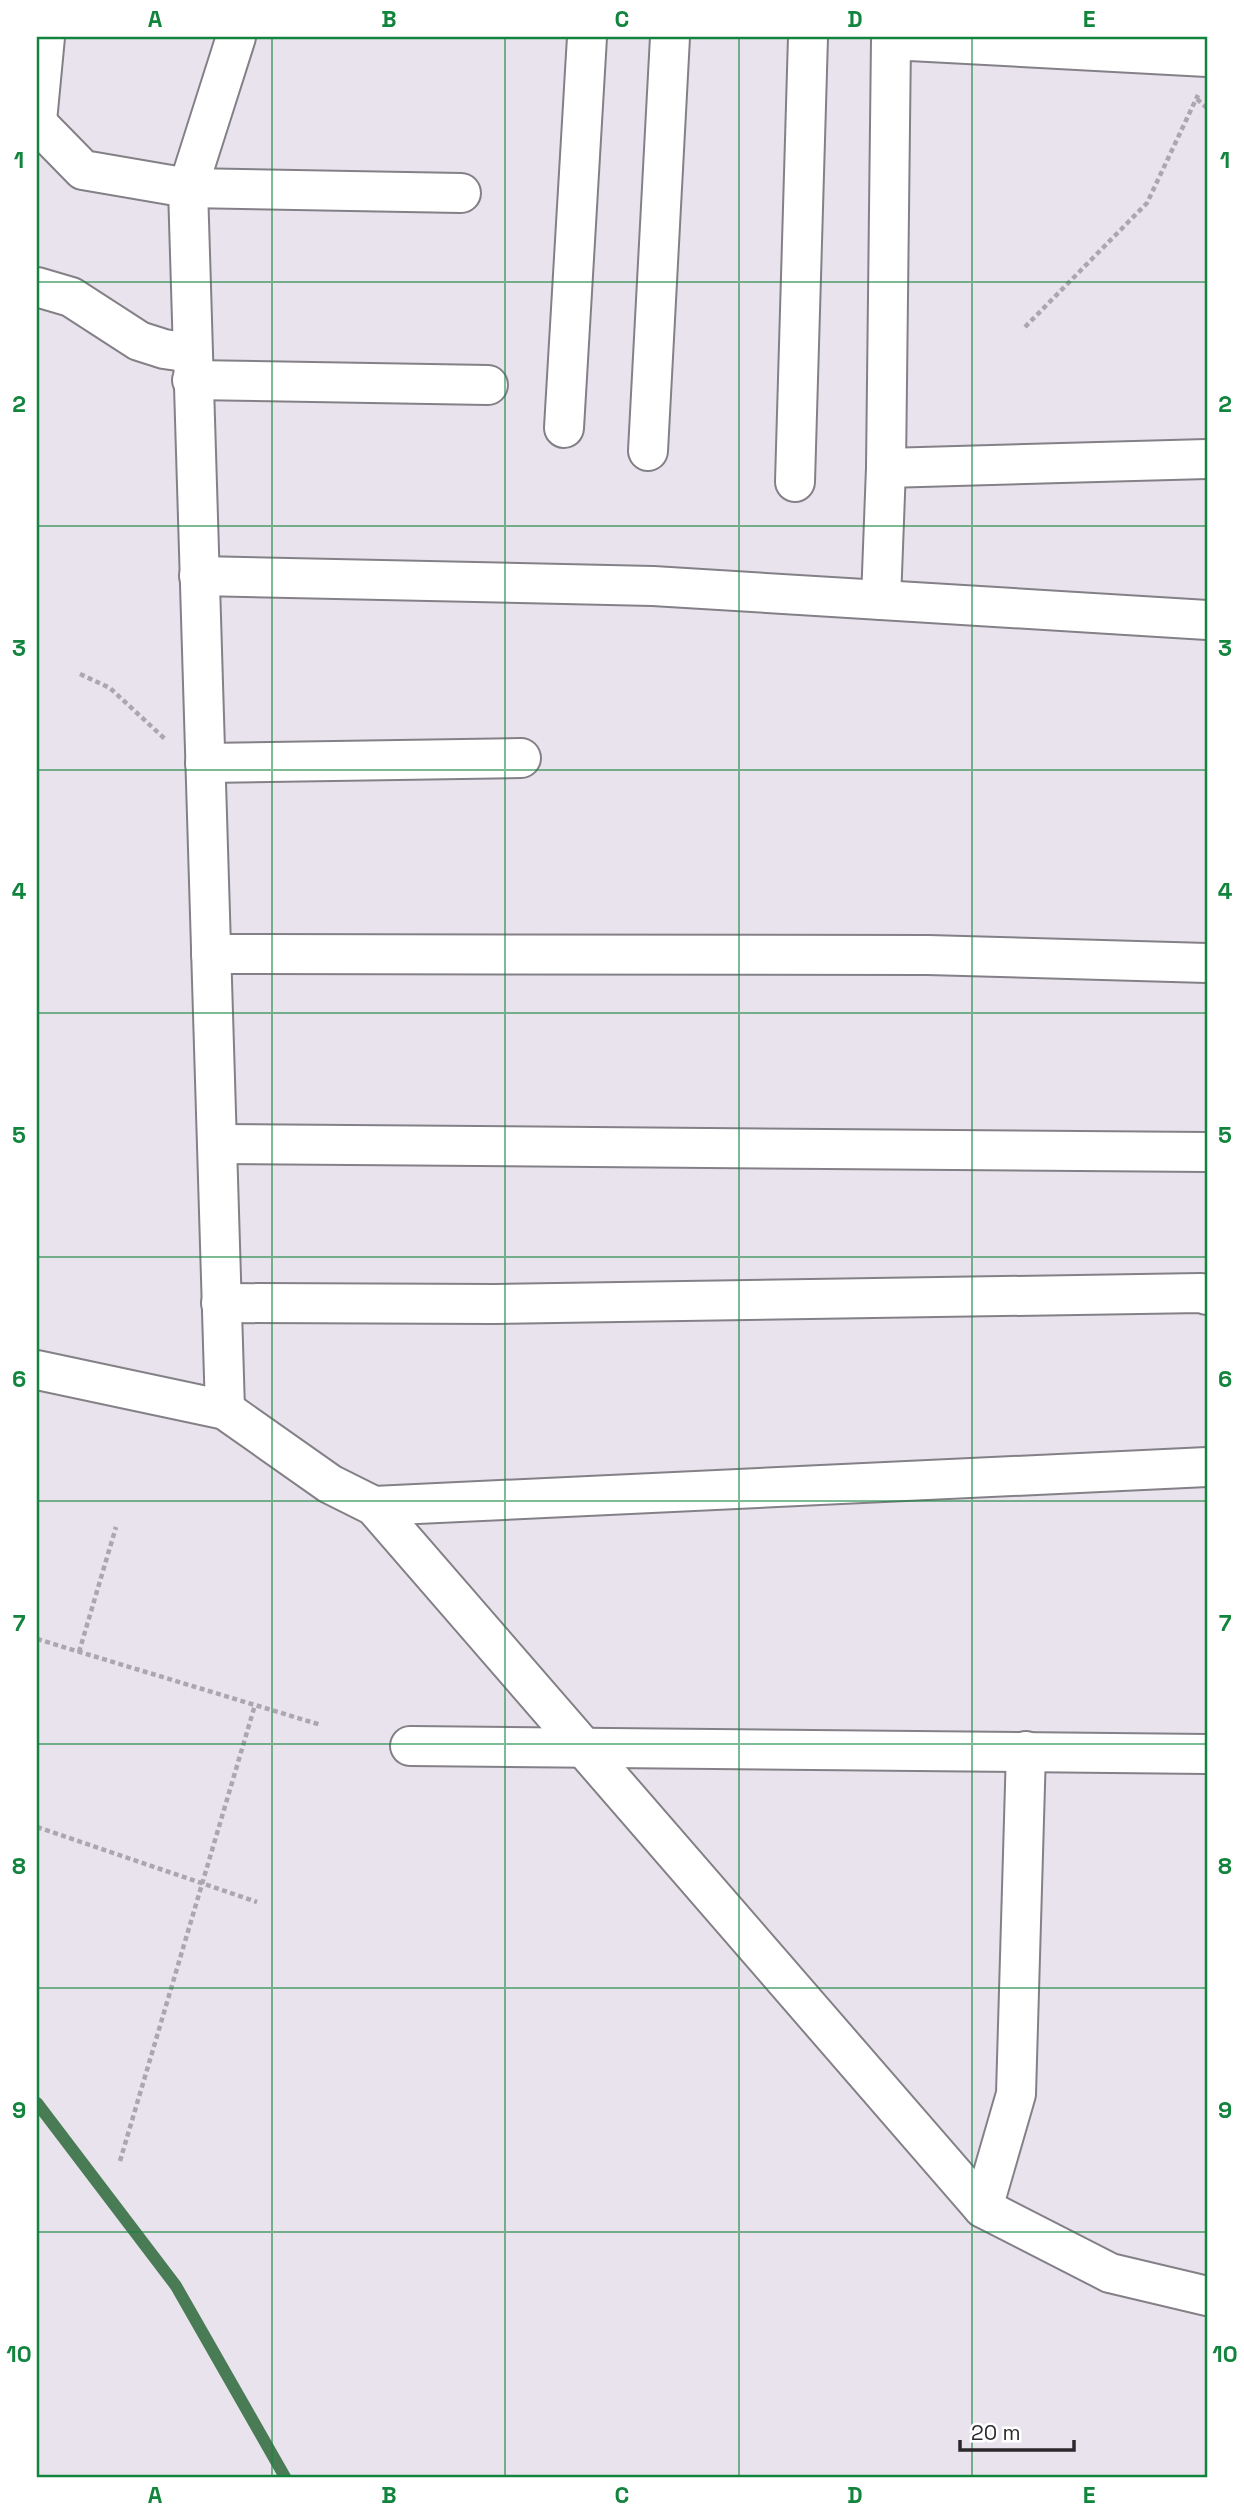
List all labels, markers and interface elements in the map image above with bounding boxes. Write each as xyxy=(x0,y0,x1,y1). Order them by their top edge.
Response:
text: A xyxy=(148,4,163,34)
text: B xyxy=(381,4,397,34)
text: C xyxy=(615,4,629,34)
text: D xyxy=(847,4,863,34)
text: E xyxy=(1083,4,1095,34)
text: 1 xyxy=(14,145,24,175)
text: 1 xyxy=(1220,145,1230,175)
text: 2 xyxy=(12,389,26,419)
text: 2 xyxy=(1218,389,1232,419)
text: 3 xyxy=(12,633,26,663)
text: 3 xyxy=(1218,633,1232,663)
text: 4 xyxy=(12,876,27,906)
text: 4 xyxy=(1218,876,1233,906)
text: 5 xyxy=(12,1120,26,1150)
text: 5 xyxy=(1218,1120,1232,1150)
text: 6 xyxy=(12,1364,26,1394)
text: 6 xyxy=(1218,1364,1232,1394)
text: 7 xyxy=(13,1608,26,1638)
text: 7 xyxy=(1219,1608,1232,1638)
text: 8 xyxy=(12,1851,26,1881)
text: 8 xyxy=(1218,1851,1232,1881)
text: 9 xyxy=(12,2095,26,2125)
text: 9 xyxy=(1218,2095,1232,2125)
text: 10 xyxy=(6,2339,32,2369)
text: 10 xyxy=(1212,2339,1238,2369)
scale bar xyxy=(960,2409,1074,2453)
text: 20 m xyxy=(971,2419,1021,2446)
text: A xyxy=(148,2480,163,2510)
text: B xyxy=(381,2480,397,2510)
text: C xyxy=(615,2480,629,2510)
text: D xyxy=(847,2480,863,2510)
text: E xyxy=(1083,2480,1095,2510)

